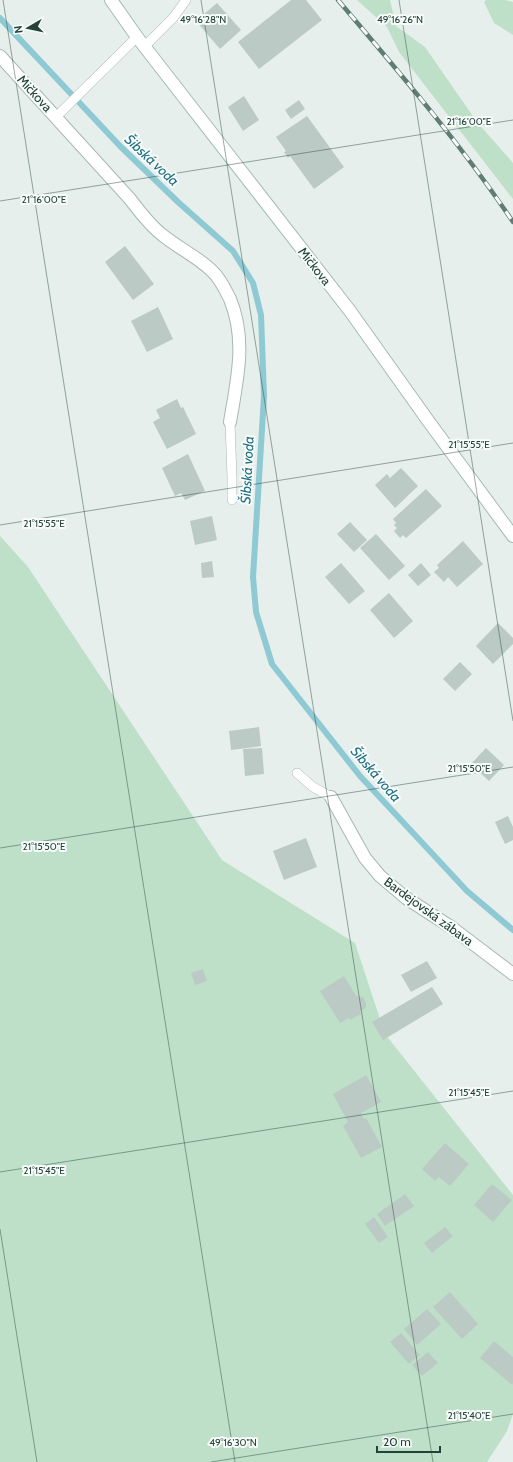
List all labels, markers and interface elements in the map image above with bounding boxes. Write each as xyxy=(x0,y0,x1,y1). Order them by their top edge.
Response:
north arrow xyxy=(8,8,48,48)
text: 49°16'28"N xyxy=(180,13,226,26)
text: 49°16'26"N xyxy=(377,13,423,26)
text: N xyxy=(11,25,26,35)
street label: Mičkova xyxy=(14,71,56,115)
text: 21°16'00"E xyxy=(447,115,492,128)
water label: Šibská voda xyxy=(121,130,183,190)
text: 21°16'00"E xyxy=(22,193,67,206)
street label: Mičkova xyxy=(295,244,335,289)
water label: Šibská voda xyxy=(236,436,258,504)
text: 21°15'55"E xyxy=(448,438,490,451)
text: 21°15'55"E xyxy=(23,517,65,530)
water label: Šibská voda xyxy=(347,743,405,805)
text: 21°15'50"E xyxy=(448,762,491,775)
text: 21°15'50"E xyxy=(23,840,66,853)
street label: Bardejovská zábava xyxy=(381,873,477,950)
text: 21°15'45"E xyxy=(448,1086,490,1099)
text: 21°15'45"E xyxy=(23,1164,65,1177)
text: 21°15'40"E xyxy=(447,1409,491,1422)
scale bar xyxy=(377,1428,440,1454)
text: 20 m xyxy=(383,1434,411,1449)
text: 49°16'30"N xyxy=(209,1436,257,1449)

